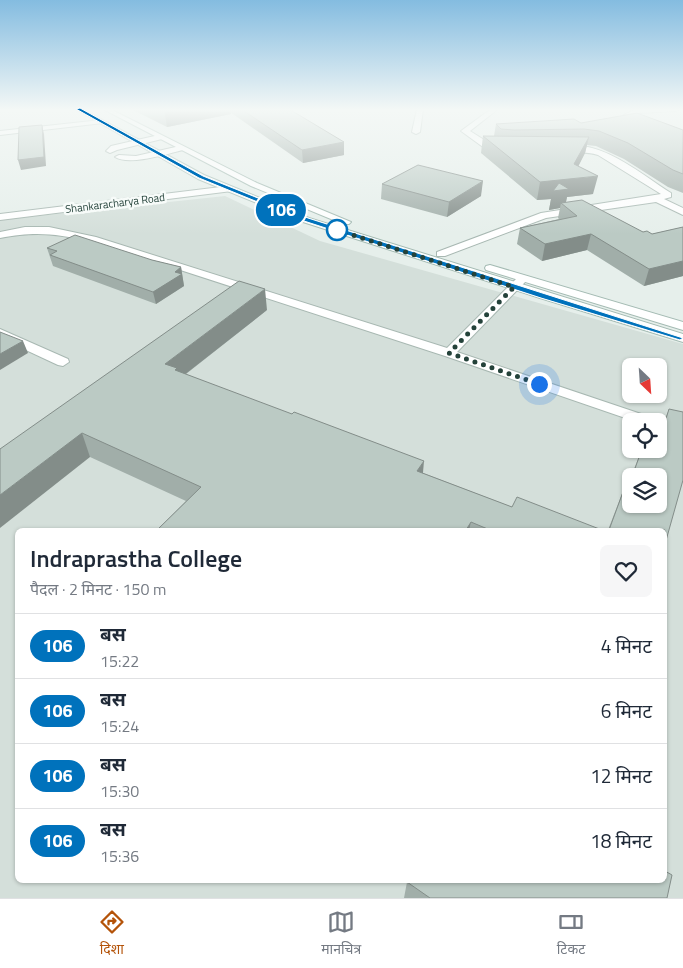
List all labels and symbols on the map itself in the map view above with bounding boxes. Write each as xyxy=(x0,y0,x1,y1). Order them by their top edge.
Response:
street label: Shankaracharya Road xyxy=(64,189,166,217)
line badge: 106 xyxy=(252,194,310,226)
unlabelled marker xyxy=(326,219,348,241)
north arrow xyxy=(622,358,668,402)
your location xyxy=(527,372,552,397)

